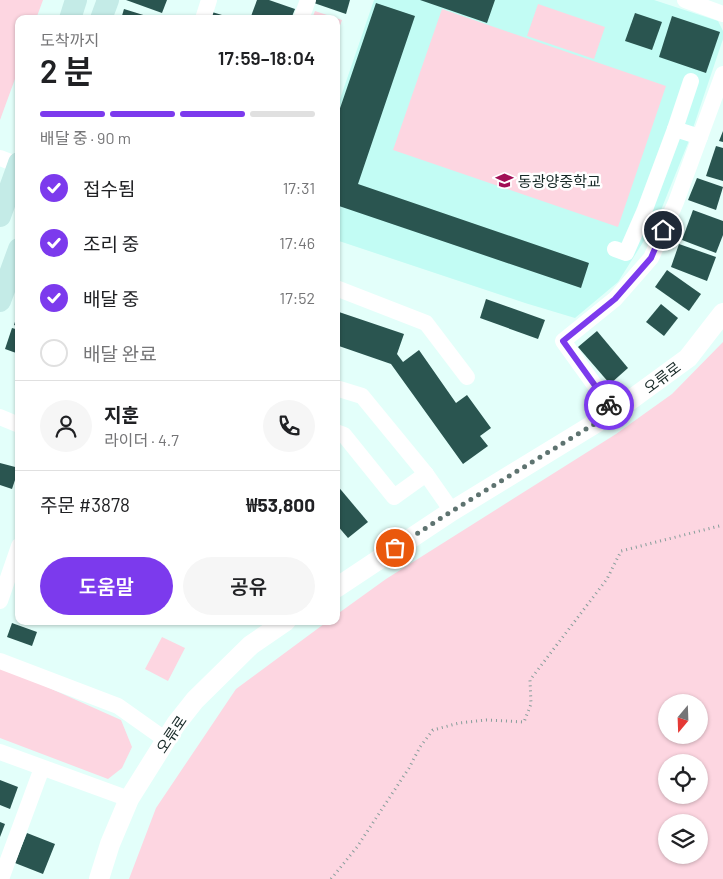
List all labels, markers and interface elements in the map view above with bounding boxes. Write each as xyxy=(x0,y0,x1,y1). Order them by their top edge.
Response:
text: 도착까지 xyxy=(40,30,99,49)
text: 17:59–18:04 xyxy=(218,46,315,69)
text: 2 분 xyxy=(40,51,93,89)
text: 배달 중 · 90 m xyxy=(40,128,131,147)
school or university icon: 동광양중학교 xyxy=(494,171,514,191)
place label: 동광양중학교 xyxy=(518,172,601,190)
icon: check xyxy=(40,174,68,202)
text: 접수됨 xyxy=(83,177,135,200)
text: 17:31 xyxy=(283,178,315,197)
pin xyxy=(642,209,684,251)
icon: home xyxy=(649,216,677,244)
icon: check xyxy=(40,229,68,257)
text: 조리 중 xyxy=(83,232,139,255)
text: 17:46 xyxy=(279,233,315,252)
icon: check xyxy=(40,284,68,312)
text: 배달 중 xyxy=(83,287,139,310)
text: 17:52 xyxy=(280,288,315,307)
text: 배달 완료 xyxy=(83,342,157,365)
street label: 오류로 xyxy=(640,357,684,397)
courier xyxy=(584,380,634,430)
icon: bike xyxy=(595,391,623,419)
button: person xyxy=(40,400,92,452)
button: phone xyxy=(263,400,315,452)
text: 지훈 xyxy=(104,403,139,426)
text: 라이더 · 4.7 xyxy=(104,430,179,449)
text: 주문 #3878 xyxy=(40,493,130,516)
text: ₩53,800 xyxy=(246,493,315,516)
pin xyxy=(374,527,416,569)
icon: bag xyxy=(381,534,409,562)
button: 도움말 xyxy=(40,557,173,615)
button: 공유 xyxy=(183,557,315,615)
north arrow xyxy=(658,694,708,744)
map controls xyxy=(658,694,708,864)
street label: 오류로 xyxy=(152,712,190,756)
button: locate xyxy=(658,754,708,804)
button: layers xyxy=(658,814,708,864)

